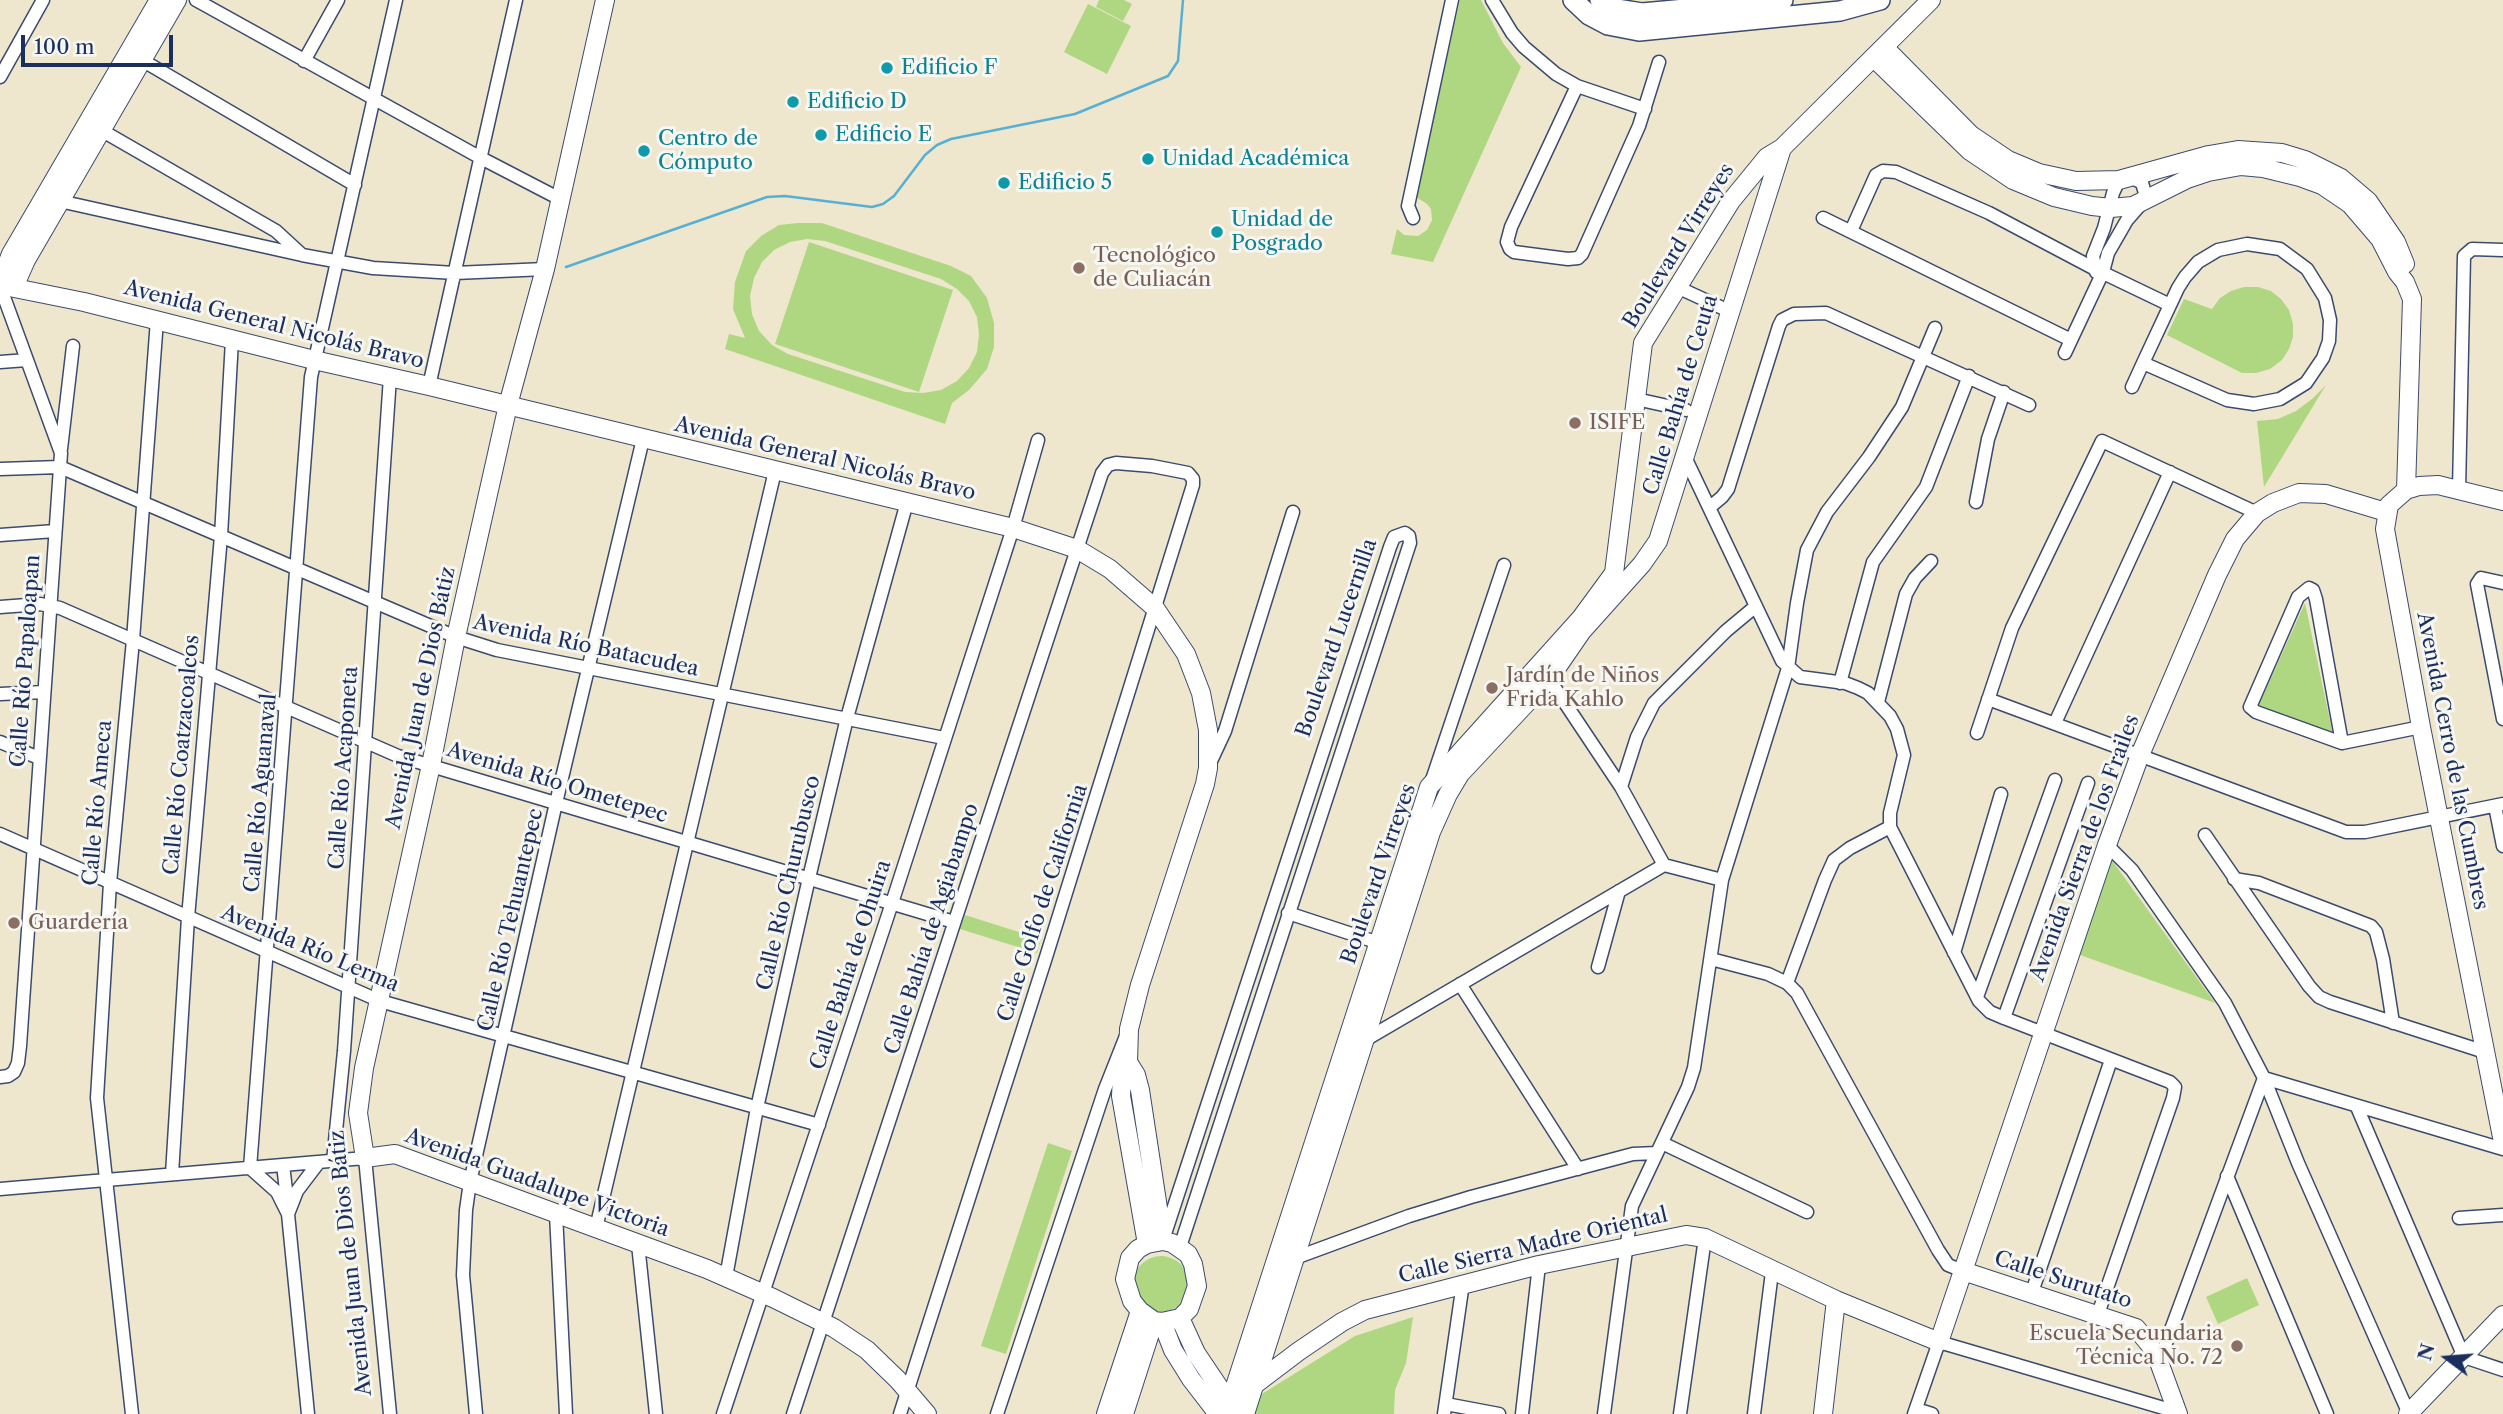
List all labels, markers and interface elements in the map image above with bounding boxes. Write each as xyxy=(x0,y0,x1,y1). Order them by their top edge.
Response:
scale bar xyxy=(24,21,177,65)
text: 100 m xyxy=(34,34,95,59)
place label: Edificio F xyxy=(901,55,997,81)
marker: Edificio F xyxy=(879,60,895,76)
place label: Edificio D xyxy=(807,89,907,115)
marker: Edificio D xyxy=(785,94,801,110)
place label: Edificio E xyxy=(835,122,932,148)
place label: Centro de Cómputo xyxy=(658,126,758,176)
marker: Edificio E xyxy=(813,127,829,143)
marker: Centro de Cómputo xyxy=(636,143,652,159)
place label: Unidad Académica xyxy=(1162,146,1349,172)
marker: Unidad Académica xyxy=(1140,151,1156,167)
street label: Boulevard Virreyes xyxy=(1618,159,1740,333)
place label: Edificio 5 xyxy=(1018,170,1112,196)
marker: Edificio 5 xyxy=(996,175,1012,191)
place label: Unidad de Posgrado xyxy=(1231,207,1333,257)
marker: Unidad de Posgrado xyxy=(1209,224,1225,240)
place label: Tecnológico de Culiacán xyxy=(1093,243,1216,293)
marker: Tecnológico de Culiacán xyxy=(1071,260,1087,276)
street label: Avenida General Nicolás Bravo xyxy=(121,276,427,374)
street label: Calle Bahía de Ceuta xyxy=(1638,292,1724,498)
place label: ISIFE xyxy=(1589,410,1645,436)
street label: Avenida General Nicolás Bravo xyxy=(672,412,978,506)
marker: ISIFE xyxy=(1567,415,1583,431)
street label: Boulevard Lucernilla xyxy=(1291,535,1383,741)
street label: Calle Río Papaloapan xyxy=(6,554,46,768)
street label: Avenida Juan de Dios Bátiz xyxy=(381,565,461,831)
street label: Avenida Río Batacudea xyxy=(471,610,701,682)
street label: Avenida Cerro de las Cumbres xyxy=(2411,610,2493,912)
street label: Calle Río Coatzacoalcos xyxy=(159,634,205,876)
place label: Jardín de Niños Frida Kahlo xyxy=(1506,663,1659,713)
street label: Calle Río Acaponeta xyxy=(324,665,364,871)
marker: Jardín de Niños Frida Kahlo xyxy=(1484,680,1500,696)
street label: Calle Río Aguanaval xyxy=(240,692,282,894)
street label: Avenida Sierra de los Frailes xyxy=(2025,711,2145,985)
street label: Calle Río Ameca xyxy=(78,719,118,887)
street label: Avenida Río Ometepec xyxy=(443,737,671,829)
street label: Calle Río Churubusco xyxy=(752,773,826,993)
street label: Boulevard Virreyes xyxy=(1336,780,1422,968)
street label: Calle Golfo de California xyxy=(993,781,1093,1025)
street label: Calle Bahía de Agiabampo xyxy=(879,800,985,1058)
street label: Calle Río Tehuantepec xyxy=(473,806,549,1034)
street label: Calle Bahía de Ohuira xyxy=(805,857,897,1073)
street label: Avenida Río Lerma xyxy=(217,900,403,998)
place label: Guardería xyxy=(28,910,128,936)
marker: Guardería xyxy=(6,915,22,931)
street label: Avenida Guadalupe Victoria xyxy=(401,1123,673,1243)
street label: Avenida Juan de Dios Bátiz xyxy=(324,1129,378,1397)
street label: Calle Sierra Madre Oriental xyxy=(1396,1203,1670,1289)
street label: Calle Surutato xyxy=(1991,1246,2135,1314)
place label: Escuela Secundaria Técnica No. 72 xyxy=(2029,1321,2223,1371)
north arrow xyxy=(2412,1323,2482,1393)
marker: Escuela Secundaria Técnica No. 72 xyxy=(2229,1338,2245,1354)
text: N xyxy=(2413,1341,2440,1363)

